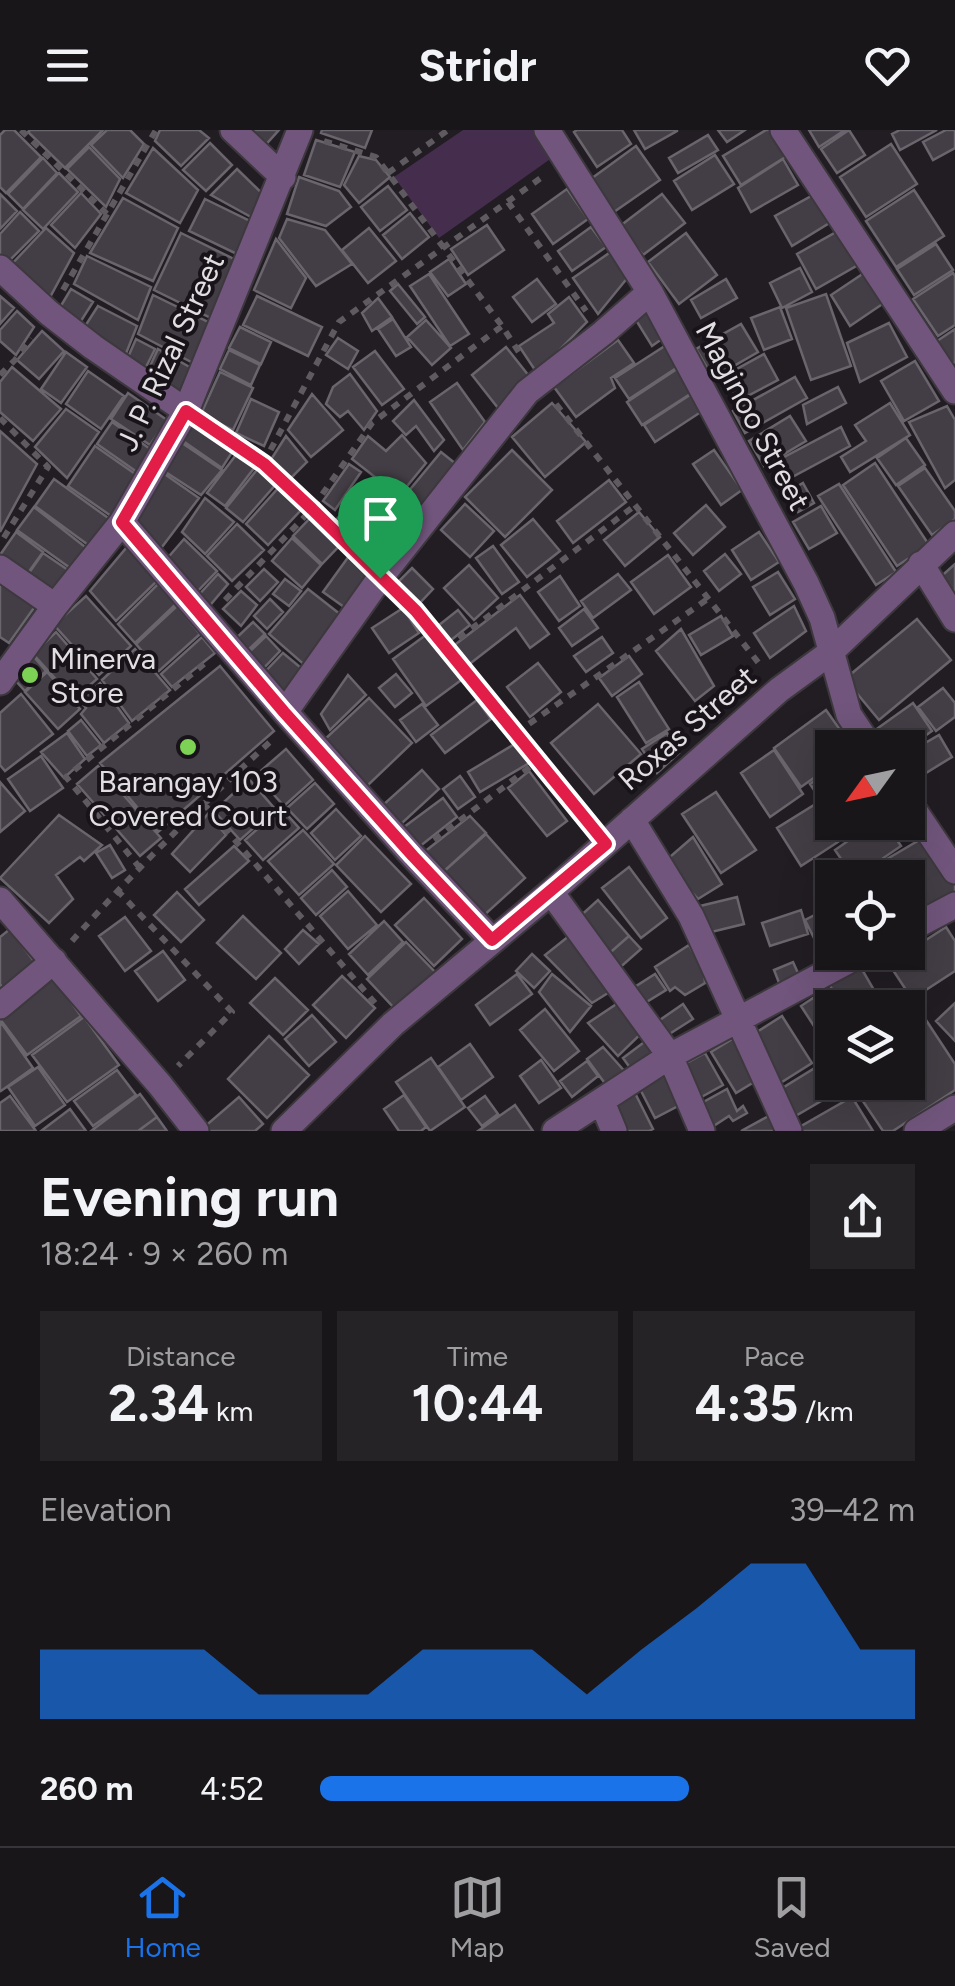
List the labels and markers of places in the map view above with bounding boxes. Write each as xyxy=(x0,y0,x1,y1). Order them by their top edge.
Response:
pin xyxy=(338,476,423,579)
place label: Minerva Store xyxy=(50,640,156,711)
marker: Minerva Store xyxy=(19,664,41,686)
marker: Barangay 103 Covered Court xyxy=(177,736,199,758)
place label: Barangay 103 Covered Court xyxy=(88,763,288,834)

